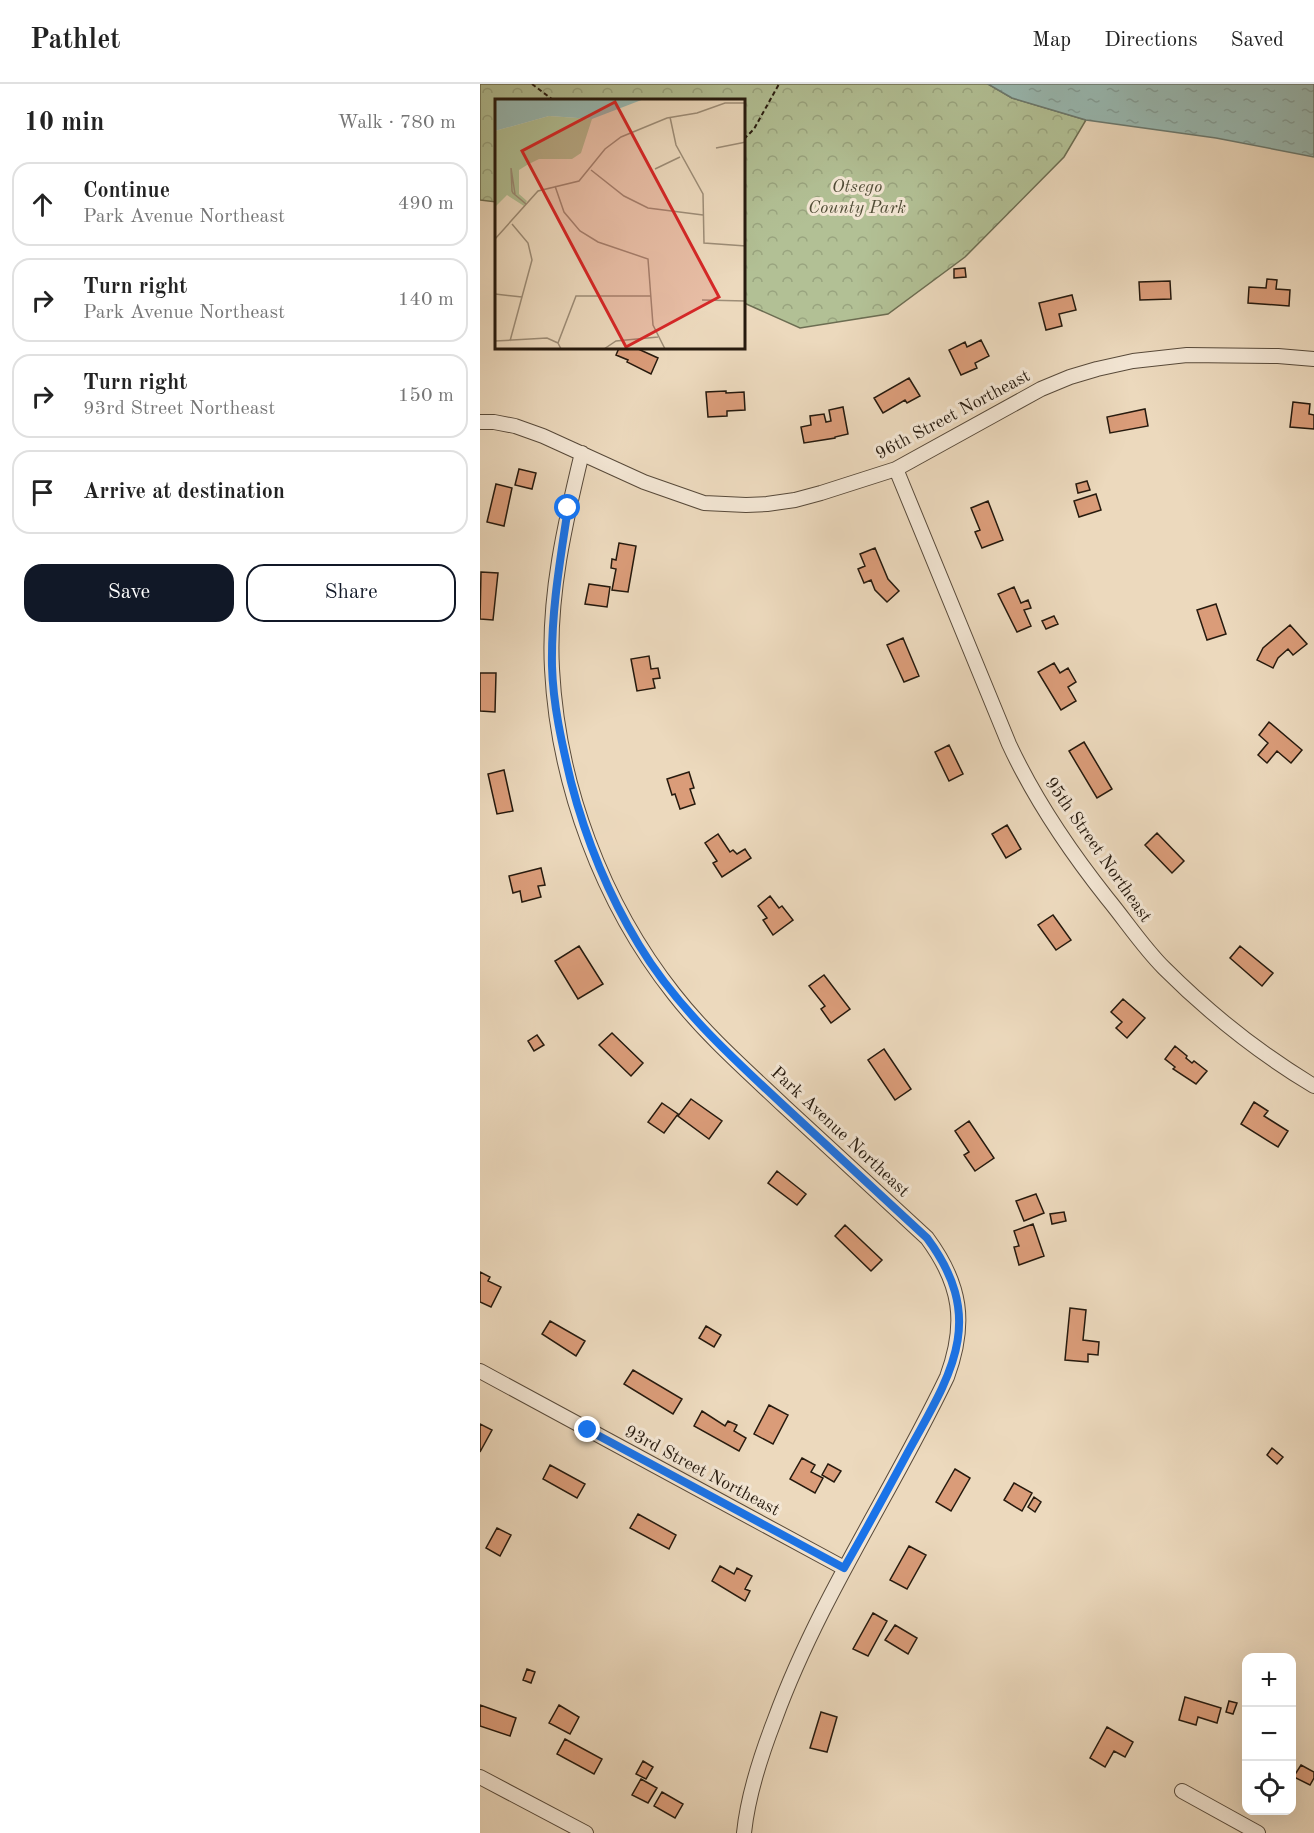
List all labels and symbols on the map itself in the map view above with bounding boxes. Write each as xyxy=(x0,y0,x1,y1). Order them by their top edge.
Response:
inset map xyxy=(495,99,746,350)
park label: Otsego County Park xyxy=(808,178,906,217)
street label: 96th Street Northeast xyxy=(873,367,1033,463)
route start xyxy=(554,494,580,520)
street label: 95th Street Northeast xyxy=(1041,774,1155,926)
street label: Park Avenue Northeast xyxy=(767,1063,913,1201)
route end xyxy=(574,1416,600,1442)
street label: 93rd Street Northeast xyxy=(621,1422,783,1520)

